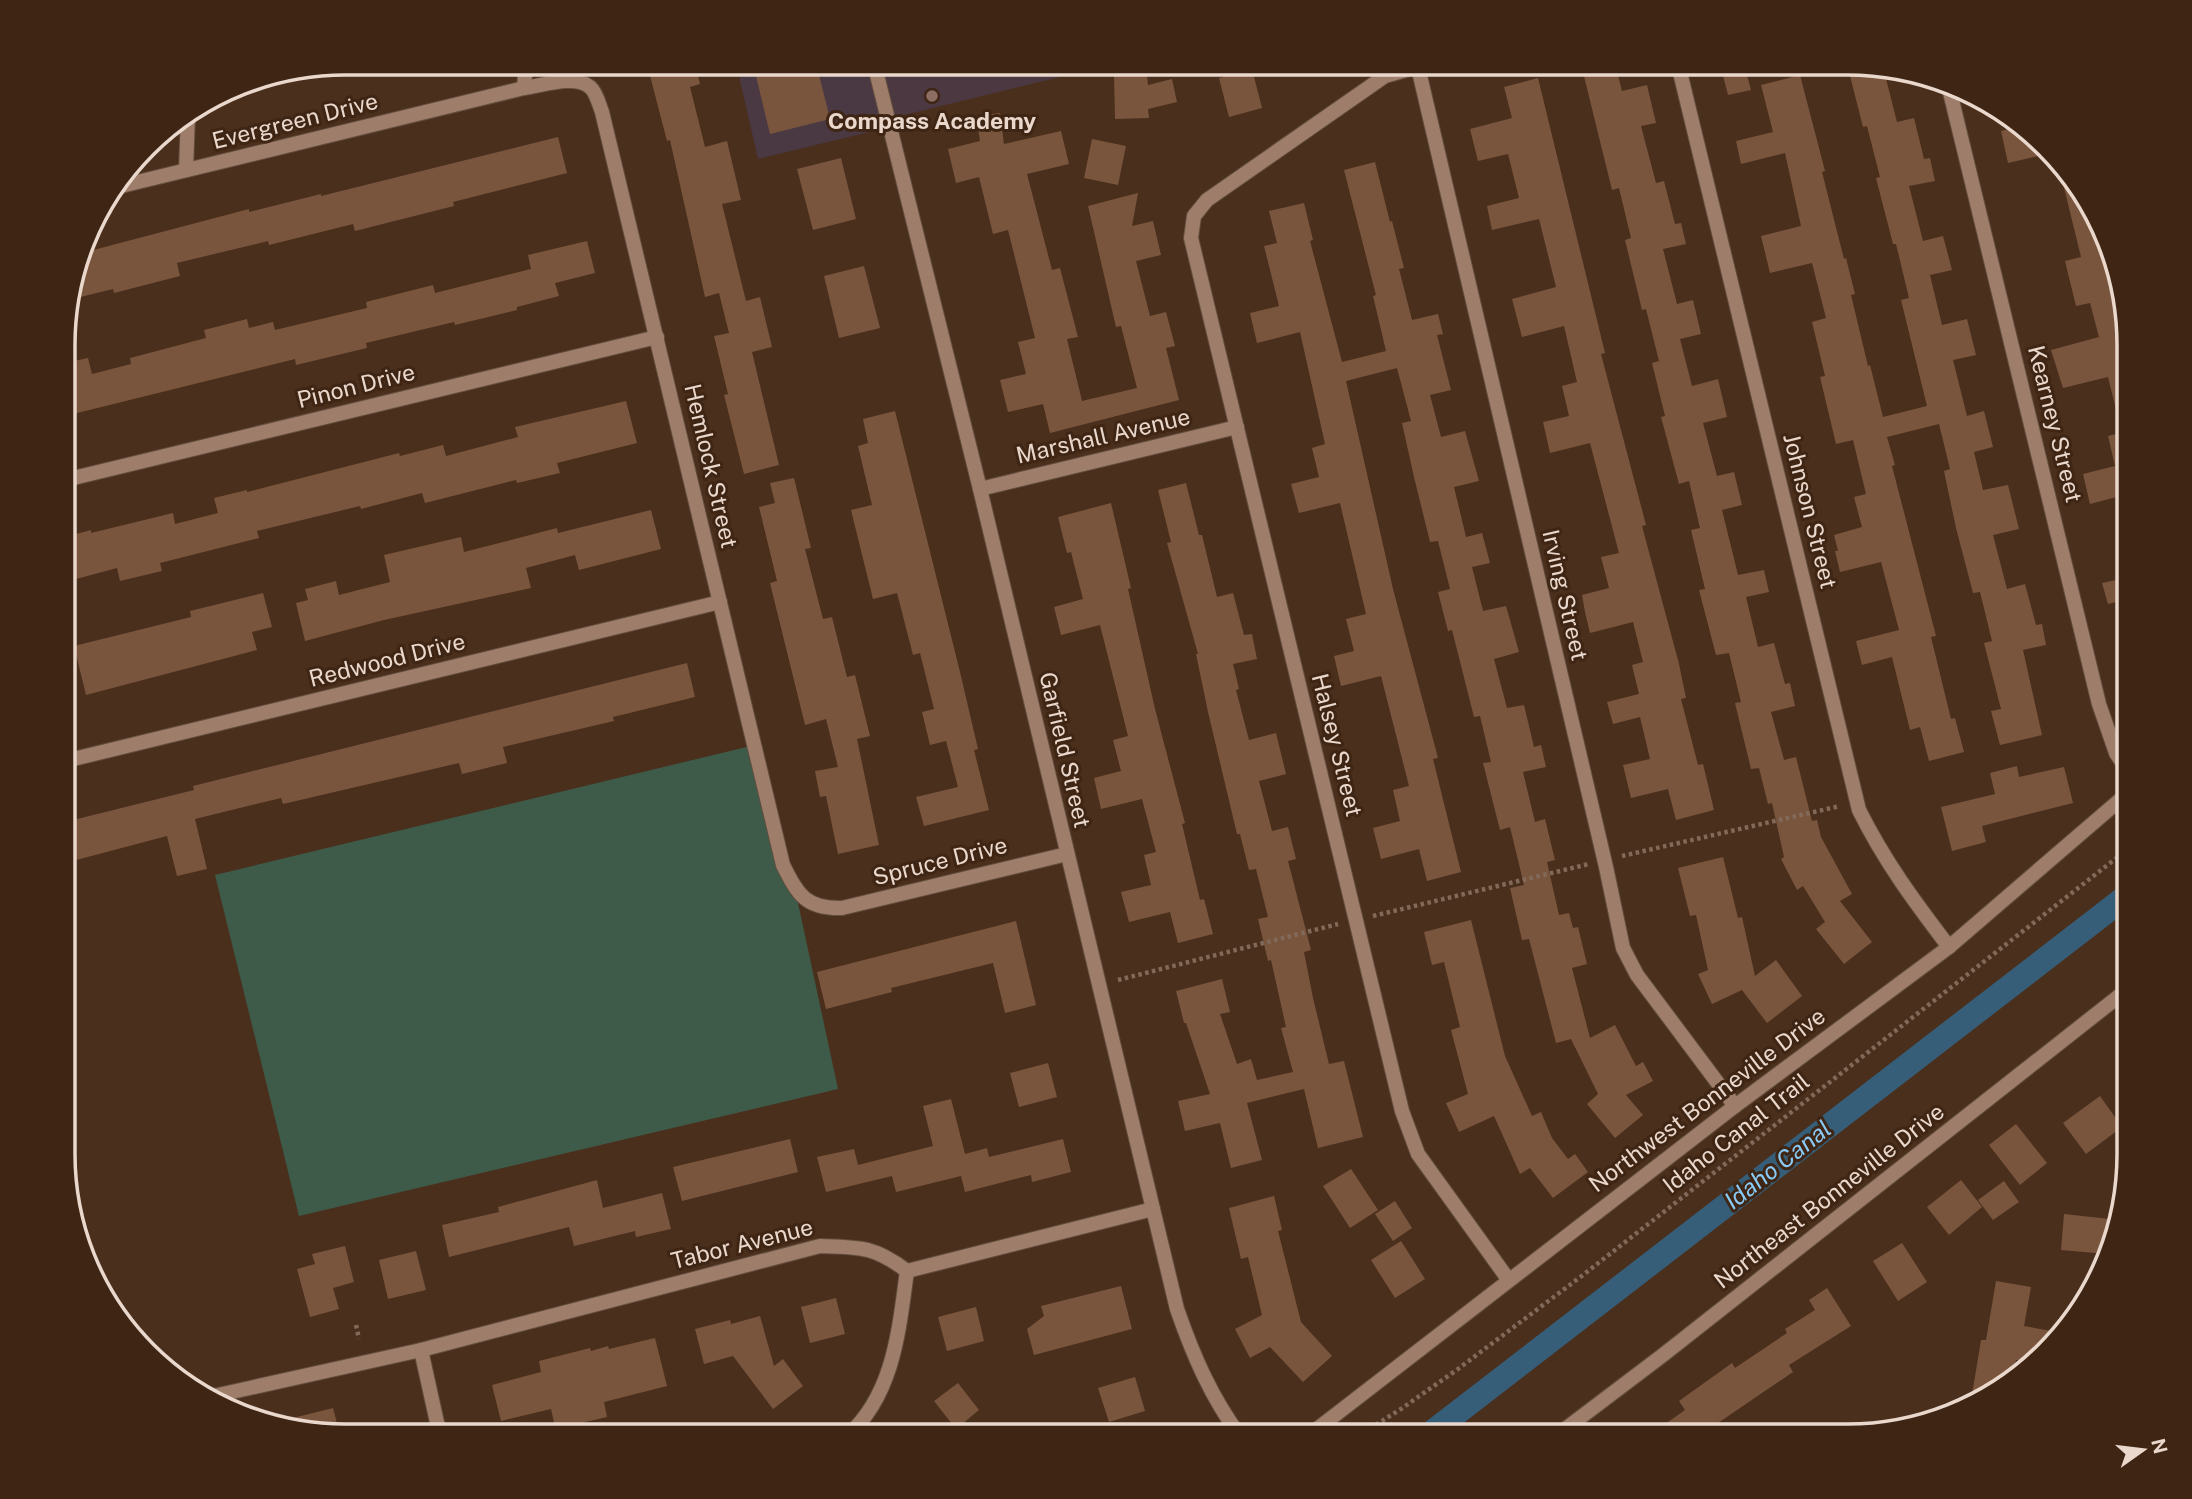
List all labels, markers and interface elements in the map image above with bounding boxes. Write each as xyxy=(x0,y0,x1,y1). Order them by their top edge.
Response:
street label: Evergreen Drive xyxy=(209,87,381,154)
marker: Compass Academy xyxy=(924,88,940,104)
place label: Compass Academy xyxy=(828,107,1036,134)
street label: Kearney Street xyxy=(2023,343,2088,505)
street label: Pinon Drive xyxy=(294,358,418,413)
street label: Hemlock Street xyxy=(679,381,744,551)
street label: Marshall Avenue xyxy=(1013,402,1192,469)
street label: Johnson Street xyxy=(1778,430,1843,591)
street label: Irving Street xyxy=(1537,527,1594,663)
street label: Redwood Drive xyxy=(306,627,468,692)
street label: Garfield Street xyxy=(1034,669,1097,830)
street label: Halsey Street xyxy=(1307,671,1368,819)
street label: Spruce Drive xyxy=(870,831,1010,890)
street label: Northwest Bonneville Drive xyxy=(1583,1002,1830,1197)
street label: Idaho Canal Trail xyxy=(1657,1067,1815,1199)
street label: Northeast Bonneville Drive xyxy=(1708,1097,1949,1294)
water label: Idaho Canal xyxy=(1719,1114,1837,1216)
street label: Tabor Avenue xyxy=(668,1213,816,1274)
north arrow xyxy=(2108,1415,2178,1485)
text: N xyxy=(2147,1436,2172,1456)

